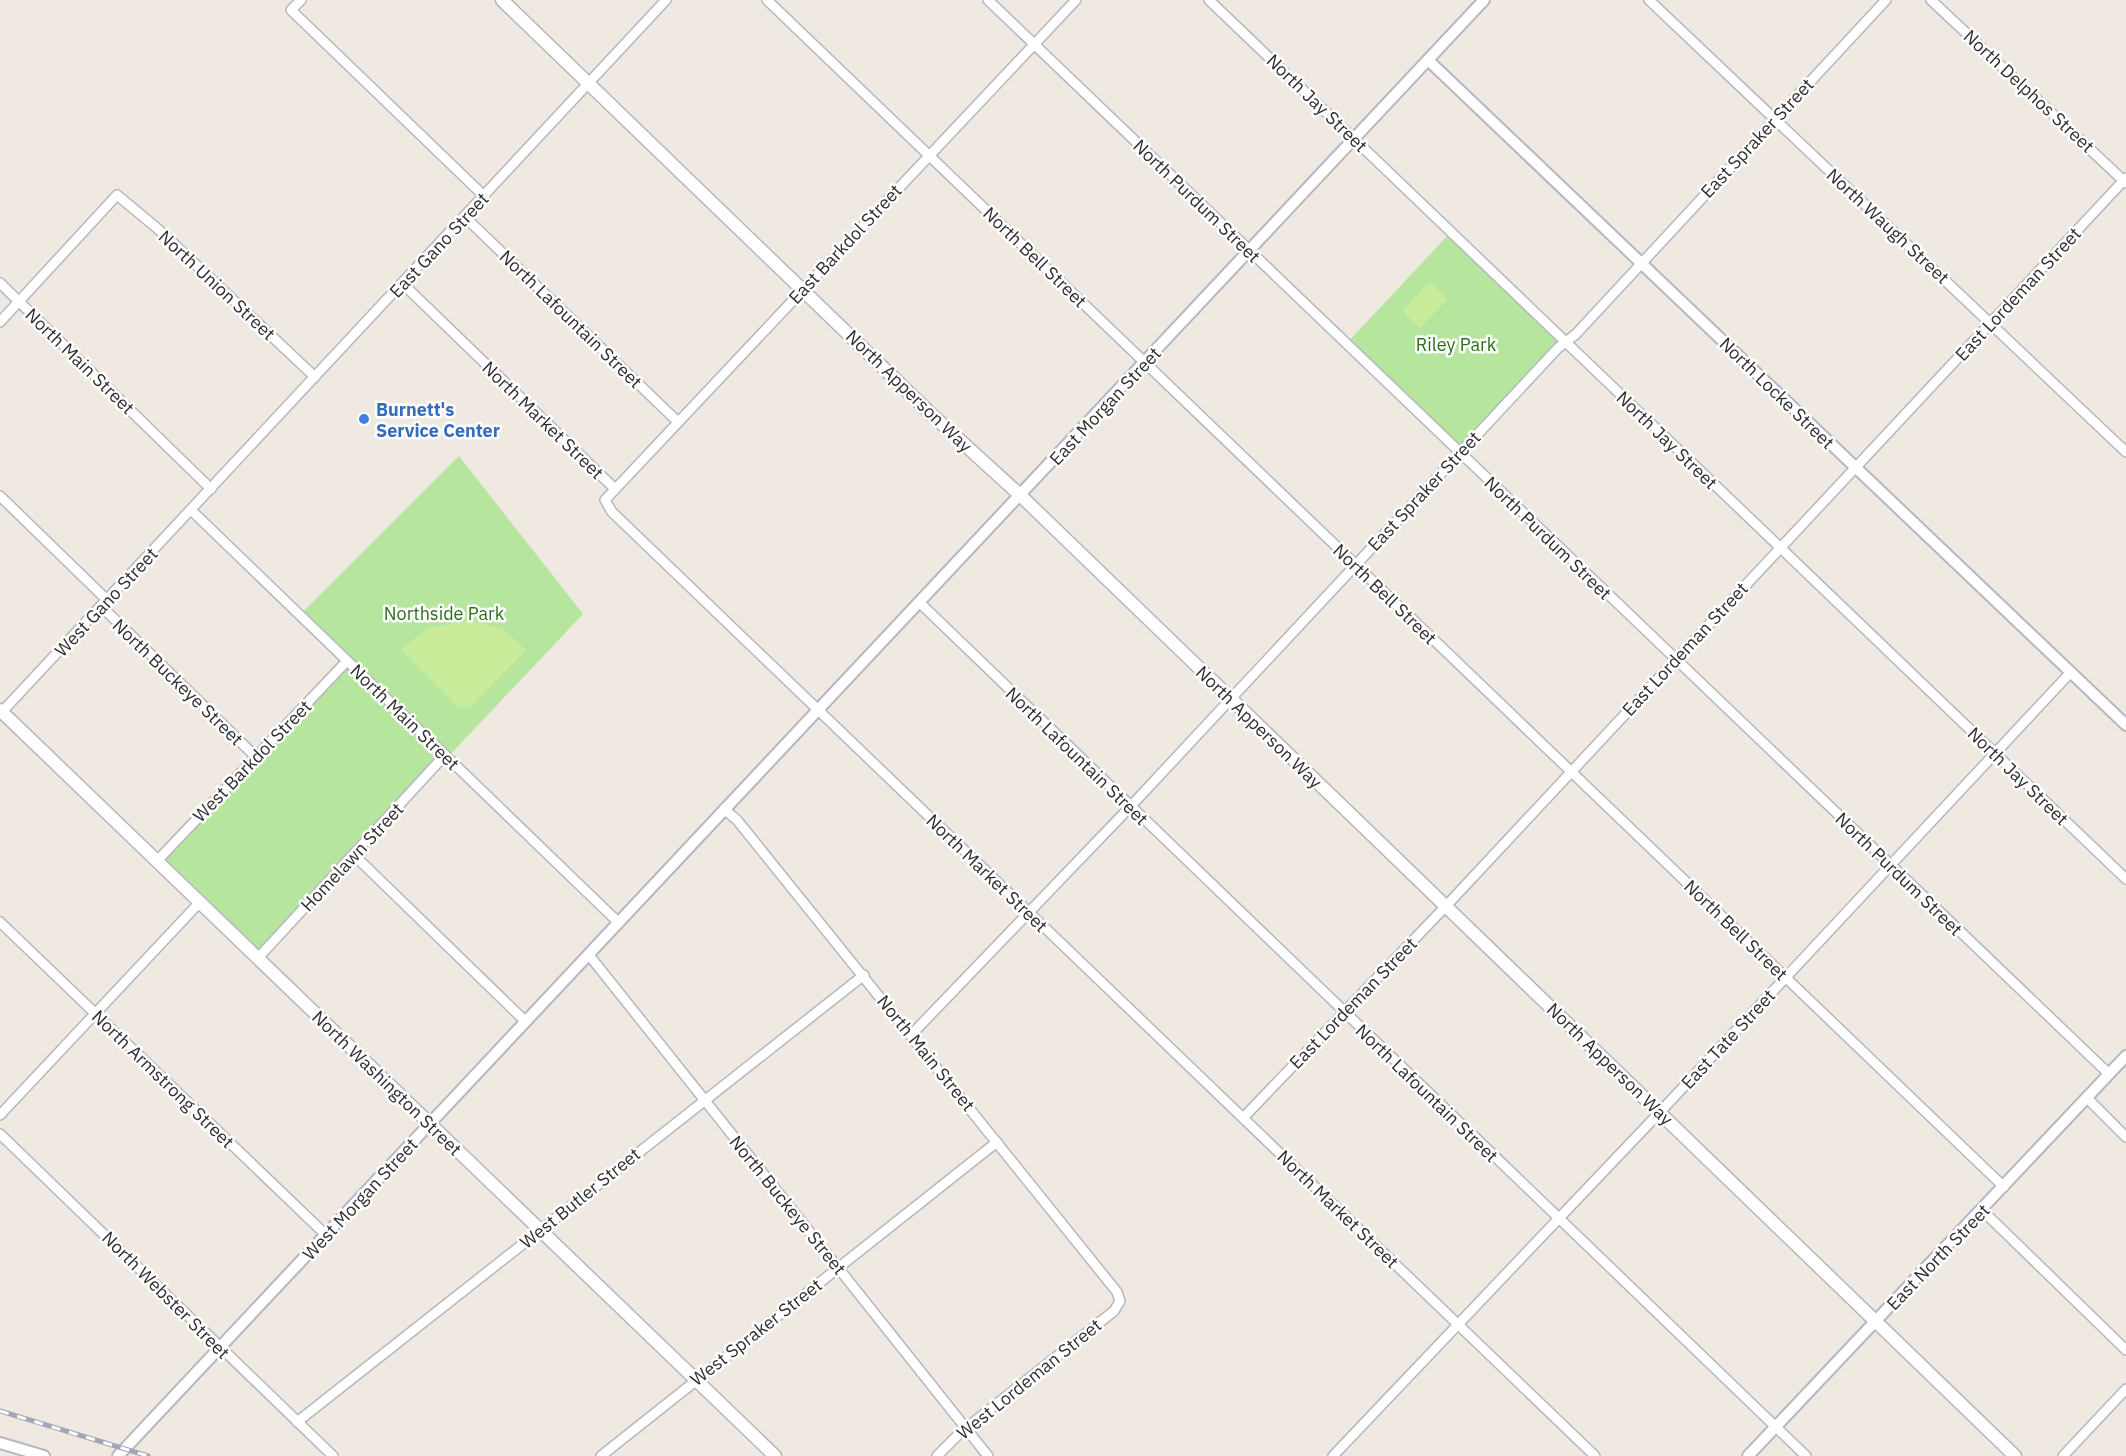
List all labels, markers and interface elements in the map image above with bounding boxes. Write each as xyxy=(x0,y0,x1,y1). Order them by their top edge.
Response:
street label: North Delphos Street xyxy=(1959,25,2099,157)
street label: North Jay Street xyxy=(1262,49,1372,157)
street label: East Spraker Street xyxy=(1696,73,1818,203)
street label: North Purdum Street xyxy=(1129,134,1265,268)
street label: North Waugh Street xyxy=(1822,163,1954,289)
street label: East Barkdol Street xyxy=(784,179,906,309)
street label: East Gano Street xyxy=(384,188,494,302)
street label: North Bell Street xyxy=(978,202,1092,312)
street label: East Lordeman Street xyxy=(1950,222,2086,366)
street label: North Union Street xyxy=(154,225,280,345)
street label: North Lafountain Street xyxy=(495,245,647,393)
street label: North Main Street xyxy=(21,303,139,419)
street label: North Apperson Way xyxy=(841,325,977,457)
street label: North Locke Street xyxy=(1715,332,1839,454)
park label: Riley Park xyxy=(1416,333,1497,356)
street label: East Morgan Street xyxy=(1044,342,1166,470)
street label: North Market Street xyxy=(477,356,609,484)
street label: North Jay Street xyxy=(1612,386,1722,494)
place label: Burnett's Service Center xyxy=(376,398,500,442)
marker: Burnett's Service Center xyxy=(357,412,371,426)
street label: East Spraker Street xyxy=(1363,426,1485,556)
street label: North Purdum Street xyxy=(1480,471,1616,605)
street label: North Bell Street xyxy=(1328,539,1442,649)
street label: West Gano Street xyxy=(50,543,162,661)
street label: East Lordeman Street xyxy=(1617,577,1753,721)
park label: Northside Park xyxy=(384,602,505,625)
street label: North Buckeye Street xyxy=(108,614,248,750)
street label: North Main Street xyxy=(346,659,464,775)
street label: North Apperson Way xyxy=(1191,661,1327,793)
street label: North Lafountain Street xyxy=(1001,682,1153,830)
street label: West Barkdol Street xyxy=(188,695,316,827)
street label: North Jay Street xyxy=(1963,722,2073,830)
street label: Homelawn Street xyxy=(296,798,408,916)
street label: North Purdum Street xyxy=(1831,807,1967,941)
street label: North Market Street xyxy=(921,809,1053,937)
street label: North Bell Street xyxy=(1679,875,1793,985)
street label: East Lordeman Street xyxy=(1284,932,1422,1074)
street label: East Tate Street xyxy=(1676,984,1780,1094)
street label: North Main Street xyxy=(872,990,980,1116)
street label: North Apperson Way xyxy=(1542,998,1678,1130)
street label: North Armstrong Street xyxy=(87,1005,239,1153)
street label: North Washington Street xyxy=(307,1006,467,1160)
street label: North Lafountain Street xyxy=(1351,1019,1503,1167)
street label: North Buckeye Street xyxy=(725,1131,851,1279)
street label: West Morgan Street xyxy=(297,1133,423,1265)
street label: West Butler Street xyxy=(515,1142,645,1254)
street label: North Market Street xyxy=(1272,1145,1404,1273)
street label: East North Street xyxy=(1881,1199,1995,1315)
street label: North Webster Street xyxy=(97,1226,235,1364)
street label: West Spraker Street xyxy=(685,1273,827,1391)
street label: West Lordeman Street xyxy=(952,1313,1106,1445)

